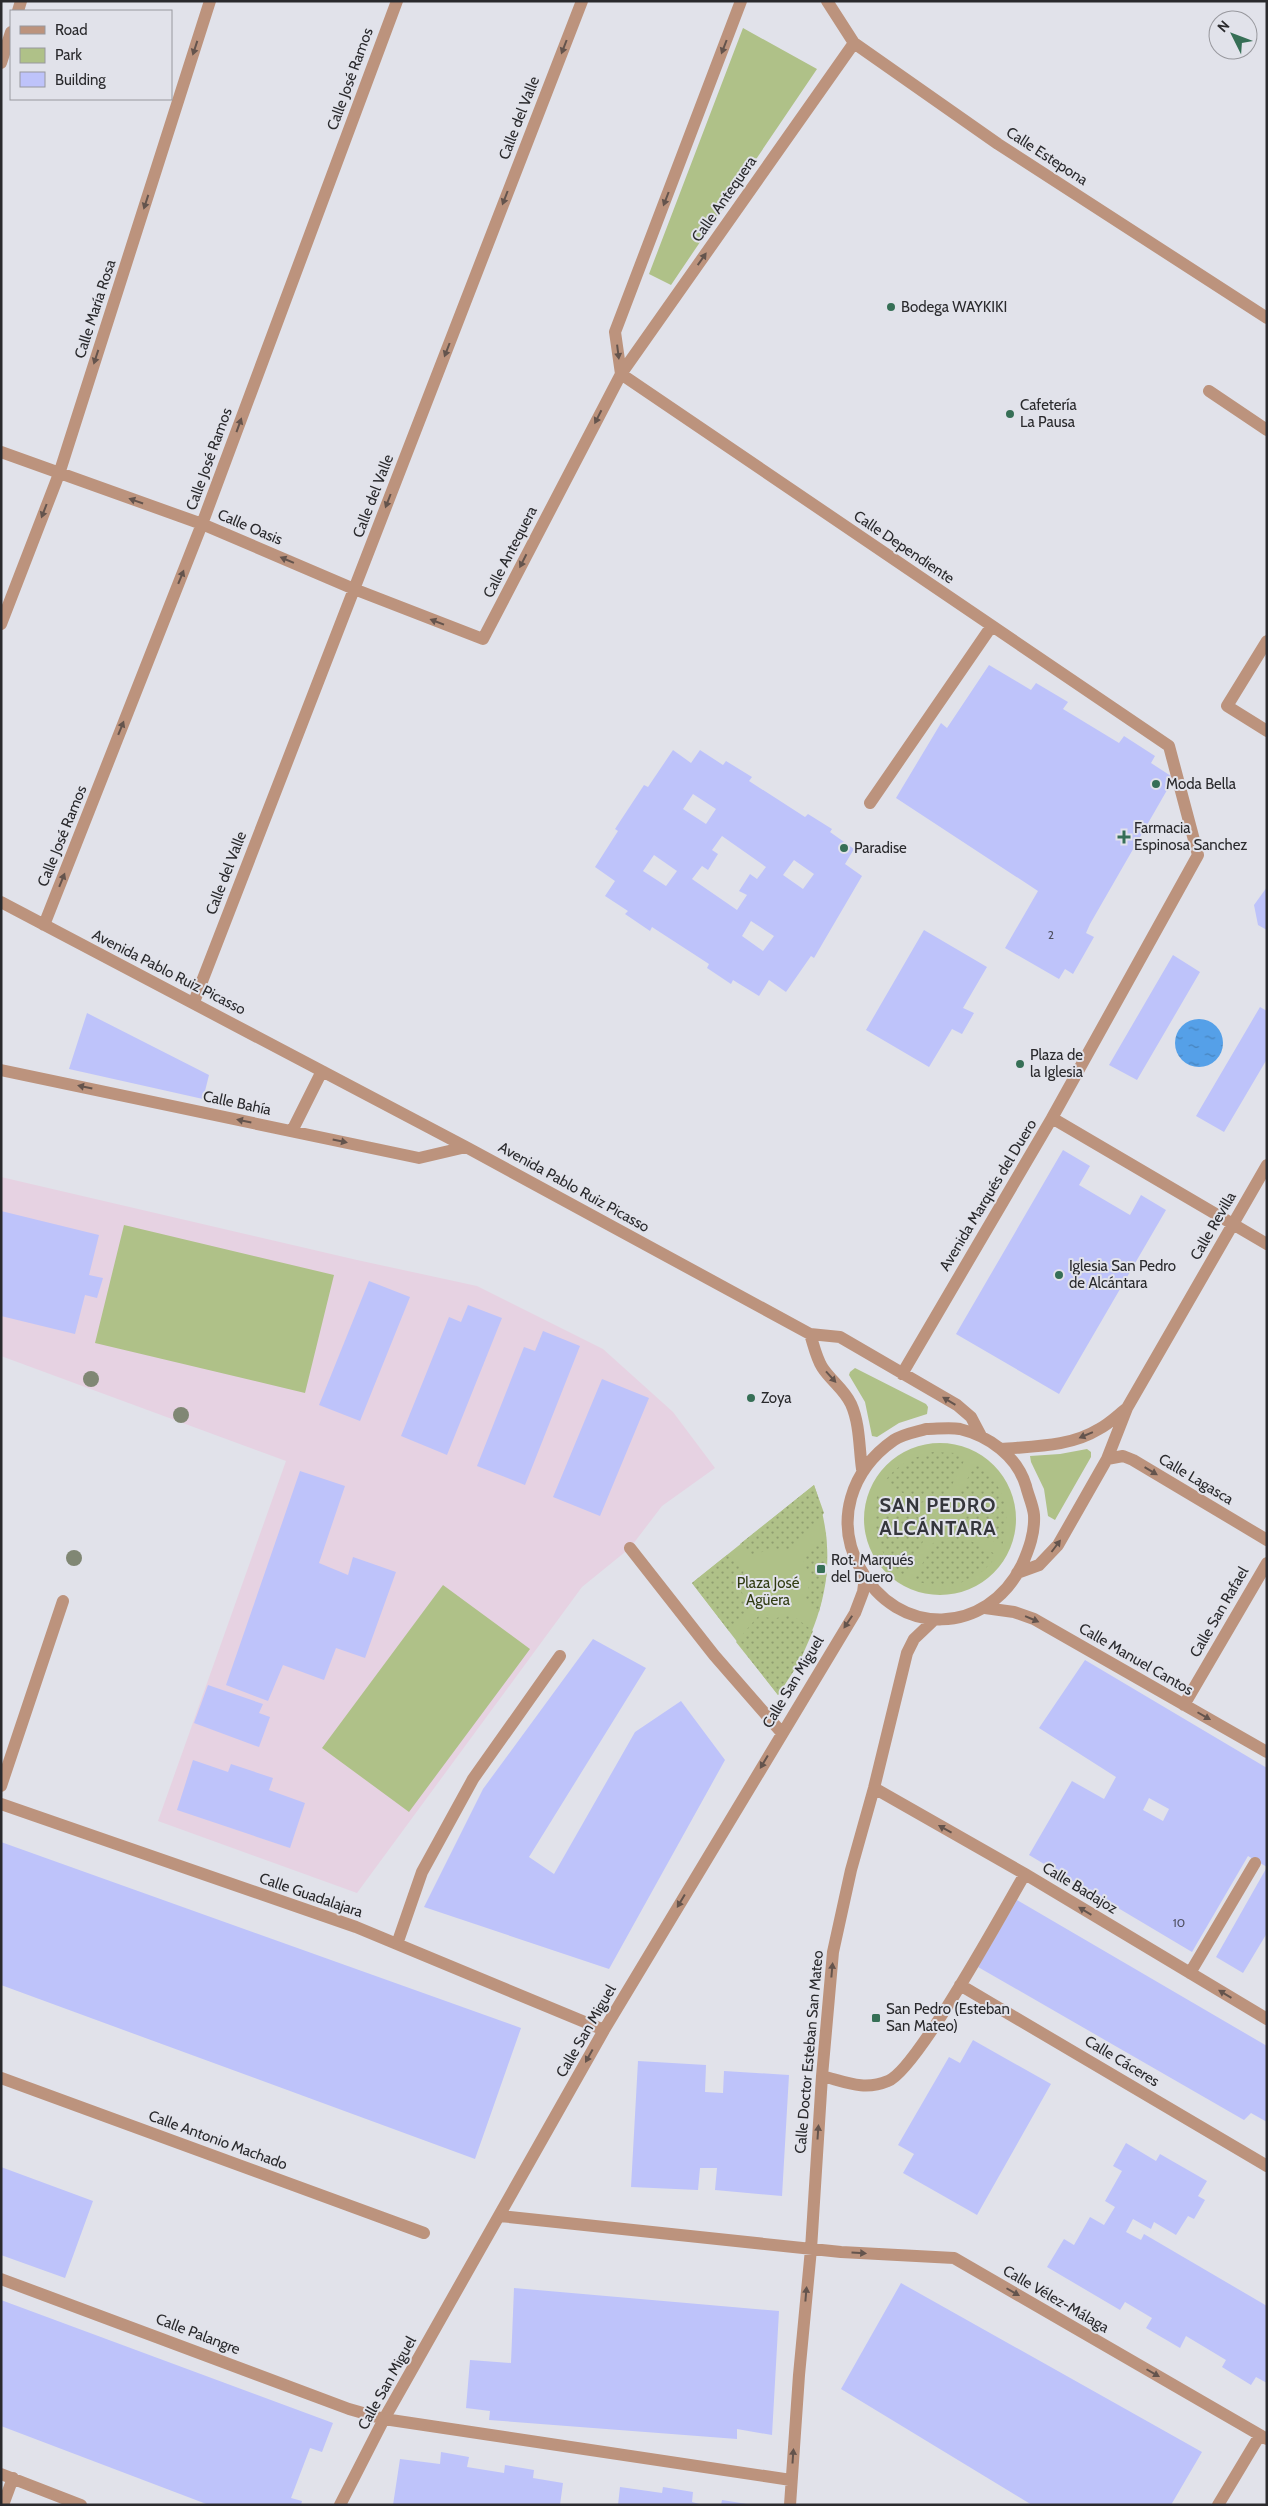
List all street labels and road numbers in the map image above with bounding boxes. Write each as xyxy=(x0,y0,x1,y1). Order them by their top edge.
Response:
street label: Calle José Ramos xyxy=(323,25,377,133)
street label: Calle del Valle xyxy=(495,73,543,162)
street label: Calle Estepona xyxy=(1003,123,1092,190)
street label: Calle Antequera xyxy=(688,152,761,245)
street label: Calle María Rosa xyxy=(71,257,120,361)
street label: Calle José Ramos xyxy=(182,405,236,513)
street label: Calle del Valle xyxy=(349,451,397,540)
street label: Calle Antequera xyxy=(479,502,541,601)
street label: Calle Oasis xyxy=(215,505,285,549)
street label: Calle Dependiente xyxy=(850,507,958,588)
street label: Calle José Ramos xyxy=(34,783,90,889)
street label: Calle del Valle xyxy=(202,828,250,917)
street label: Avenida Pablo Ruiz Picasso xyxy=(89,925,249,1019)
street label: Calle Bahía xyxy=(201,1087,273,1119)
street label: Avenida Marqués del Duero xyxy=(936,1116,1040,1274)
street label: Avenida Pablo Ruiz Picasso xyxy=(495,1138,653,1236)
street label: Calle Revilla xyxy=(1186,1188,1240,1263)
street label: Calle Lagasca xyxy=(1155,1450,1237,1509)
street label: Calle San Rafael xyxy=(1186,1563,1252,1661)
street label: Calle Manuel Cantos xyxy=(1076,1619,1196,1699)
street label: Calle San Miguel xyxy=(759,1632,828,1731)
street label: Calle Badajoz xyxy=(1039,1859,1121,1917)
street label: Calle Guadalajara xyxy=(257,1869,366,1921)
street label: Calle Doctor Esteban San Mateo xyxy=(791,1950,827,2154)
street label: Calle San Miguel xyxy=(552,1981,620,2081)
street label: Calle Cáceres xyxy=(1081,2032,1163,2090)
street label: Calle Antonio Machado xyxy=(146,2106,290,2174)
street label: Calle Vélez-Málaga xyxy=(1000,2261,1113,2337)
street label: Calle Palangre xyxy=(153,2310,243,2358)
street label: Calle San Miguel xyxy=(354,2333,420,2433)

